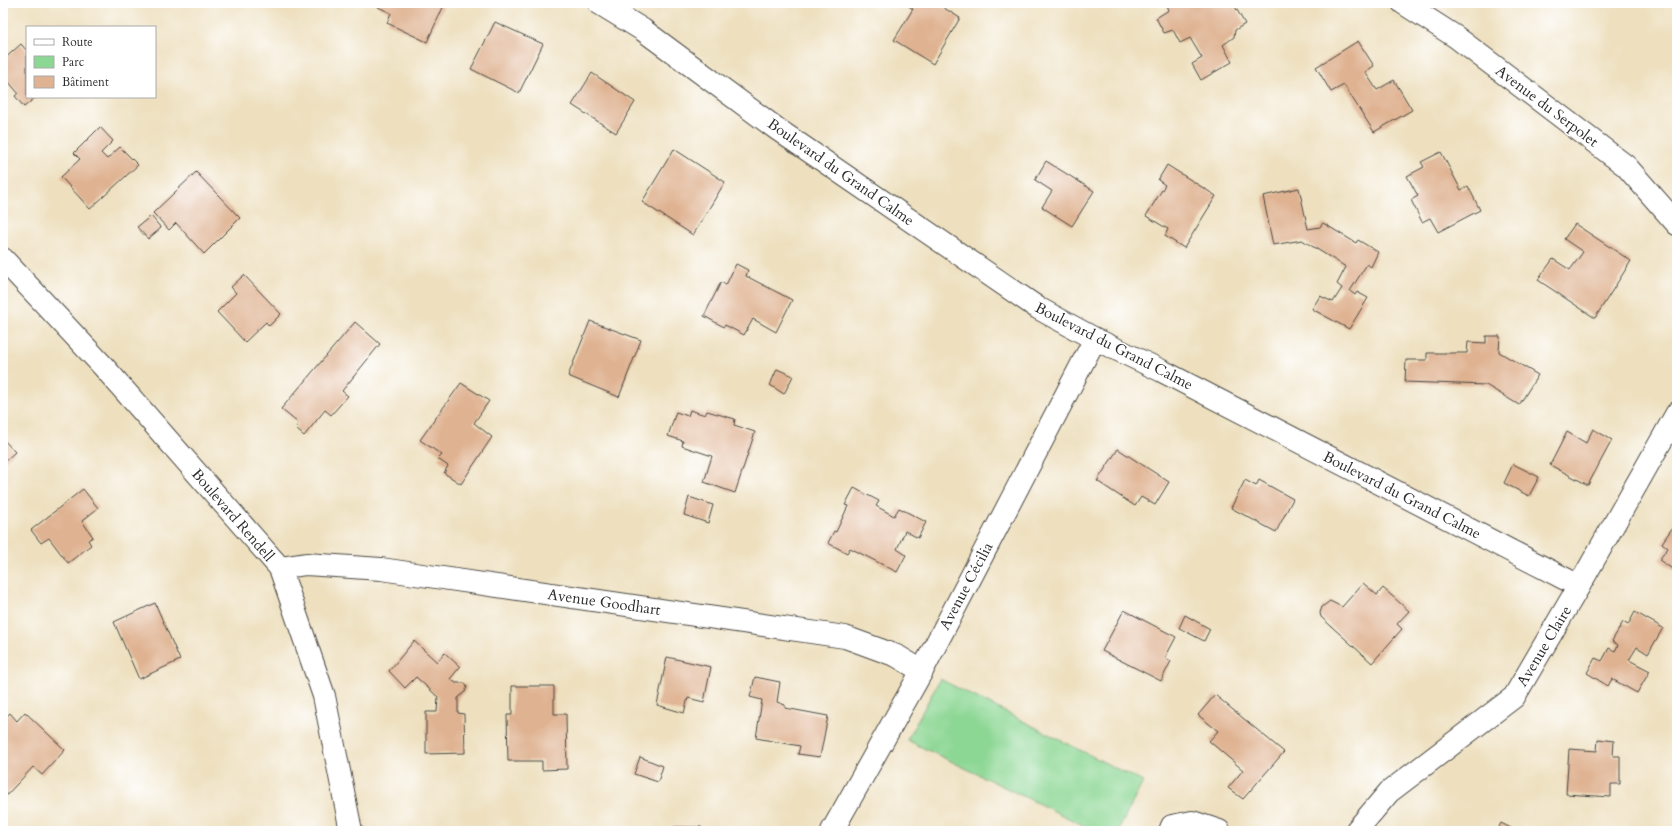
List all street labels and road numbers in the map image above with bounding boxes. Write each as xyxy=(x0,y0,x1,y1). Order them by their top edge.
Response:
street label: Avenue du Serpolet xyxy=(1491,61,1603,152)
street label: Boulevard du Grand Calme xyxy=(764,114,918,230)
street label: Boulevard du Grand Calme xyxy=(1032,297,1196,395)
street label: Boulevard du Grand Calme xyxy=(1320,446,1484,544)
street label: Boulevard Rendell xyxy=(187,464,279,566)
street label: Avenue Cécilia xyxy=(935,538,998,633)
street label: Avenue Goodhart xyxy=(546,584,662,620)
street label: Avenue Claire xyxy=(1512,602,1576,690)

